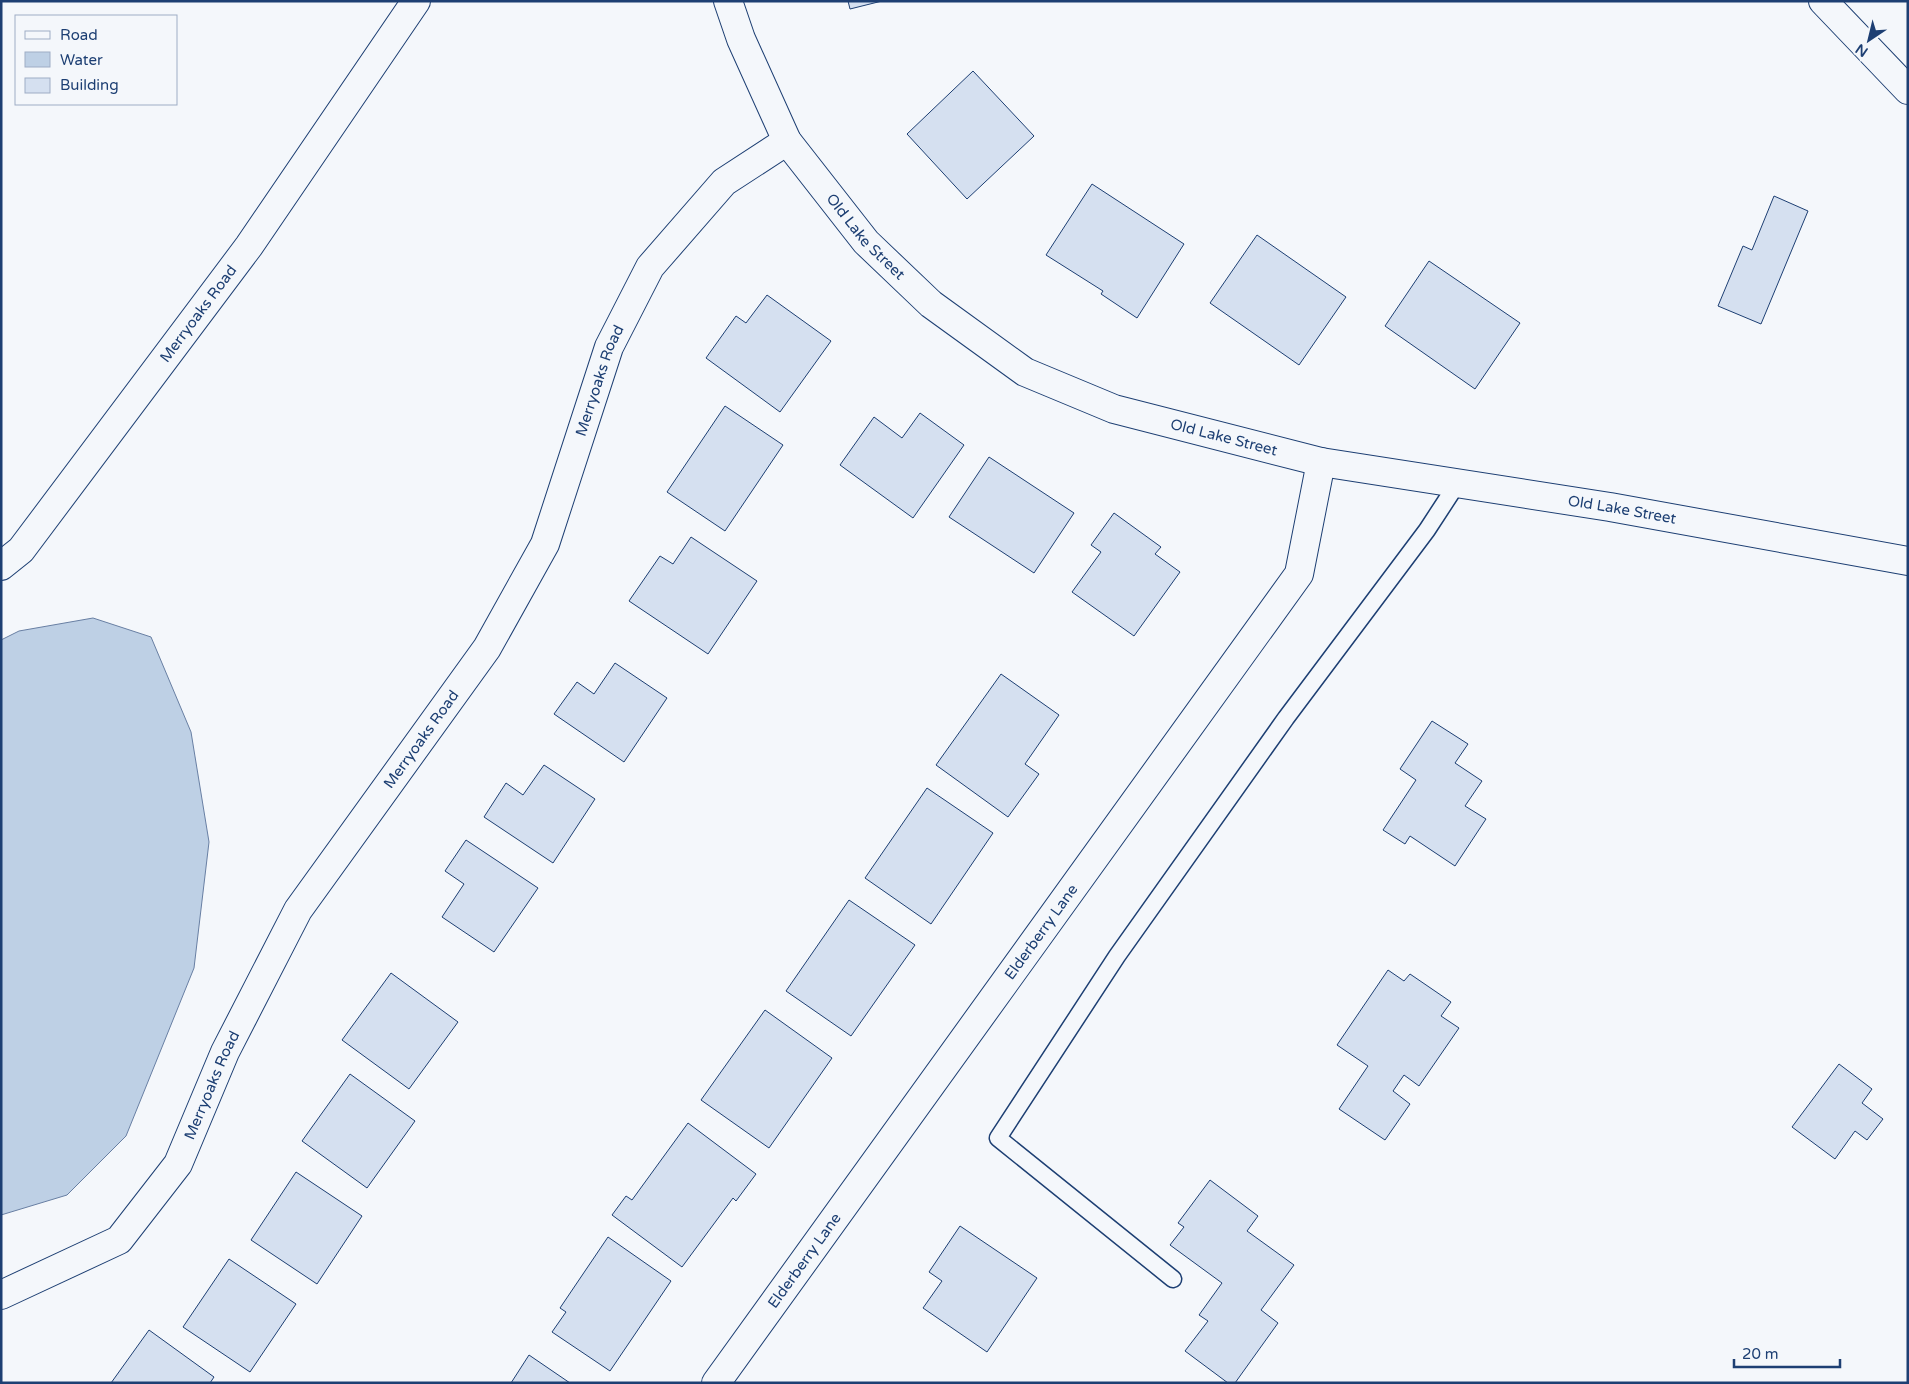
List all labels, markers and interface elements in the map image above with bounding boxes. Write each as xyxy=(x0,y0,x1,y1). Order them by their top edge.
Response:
legend xyxy=(15,15,178,105)
north arrow xyxy=(1844,15,1894,65)
text: Road xyxy=(60,26,98,44)
text: N xyxy=(1852,40,1871,60)
text: Water xyxy=(60,51,103,69)
text: Building xyxy=(60,76,119,94)
street label: Old Lake Street xyxy=(823,190,909,284)
street label: Merryoaks Road xyxy=(156,262,240,366)
street label: Merryoaks Road xyxy=(572,322,628,438)
street label: Old Lake Street xyxy=(1169,415,1280,460)
street label: Old Lake Street xyxy=(1567,492,1678,528)
street label: Merryoaks Road xyxy=(380,687,463,792)
street label: Elderberry Lane xyxy=(1001,881,1081,983)
street label: Merryoaks Road xyxy=(180,1028,243,1142)
street label: Elderberry Lane xyxy=(764,1209,845,1312)
scale bar xyxy=(1734,1336,1840,1368)
text: 20 m xyxy=(1742,1345,1779,1363)

